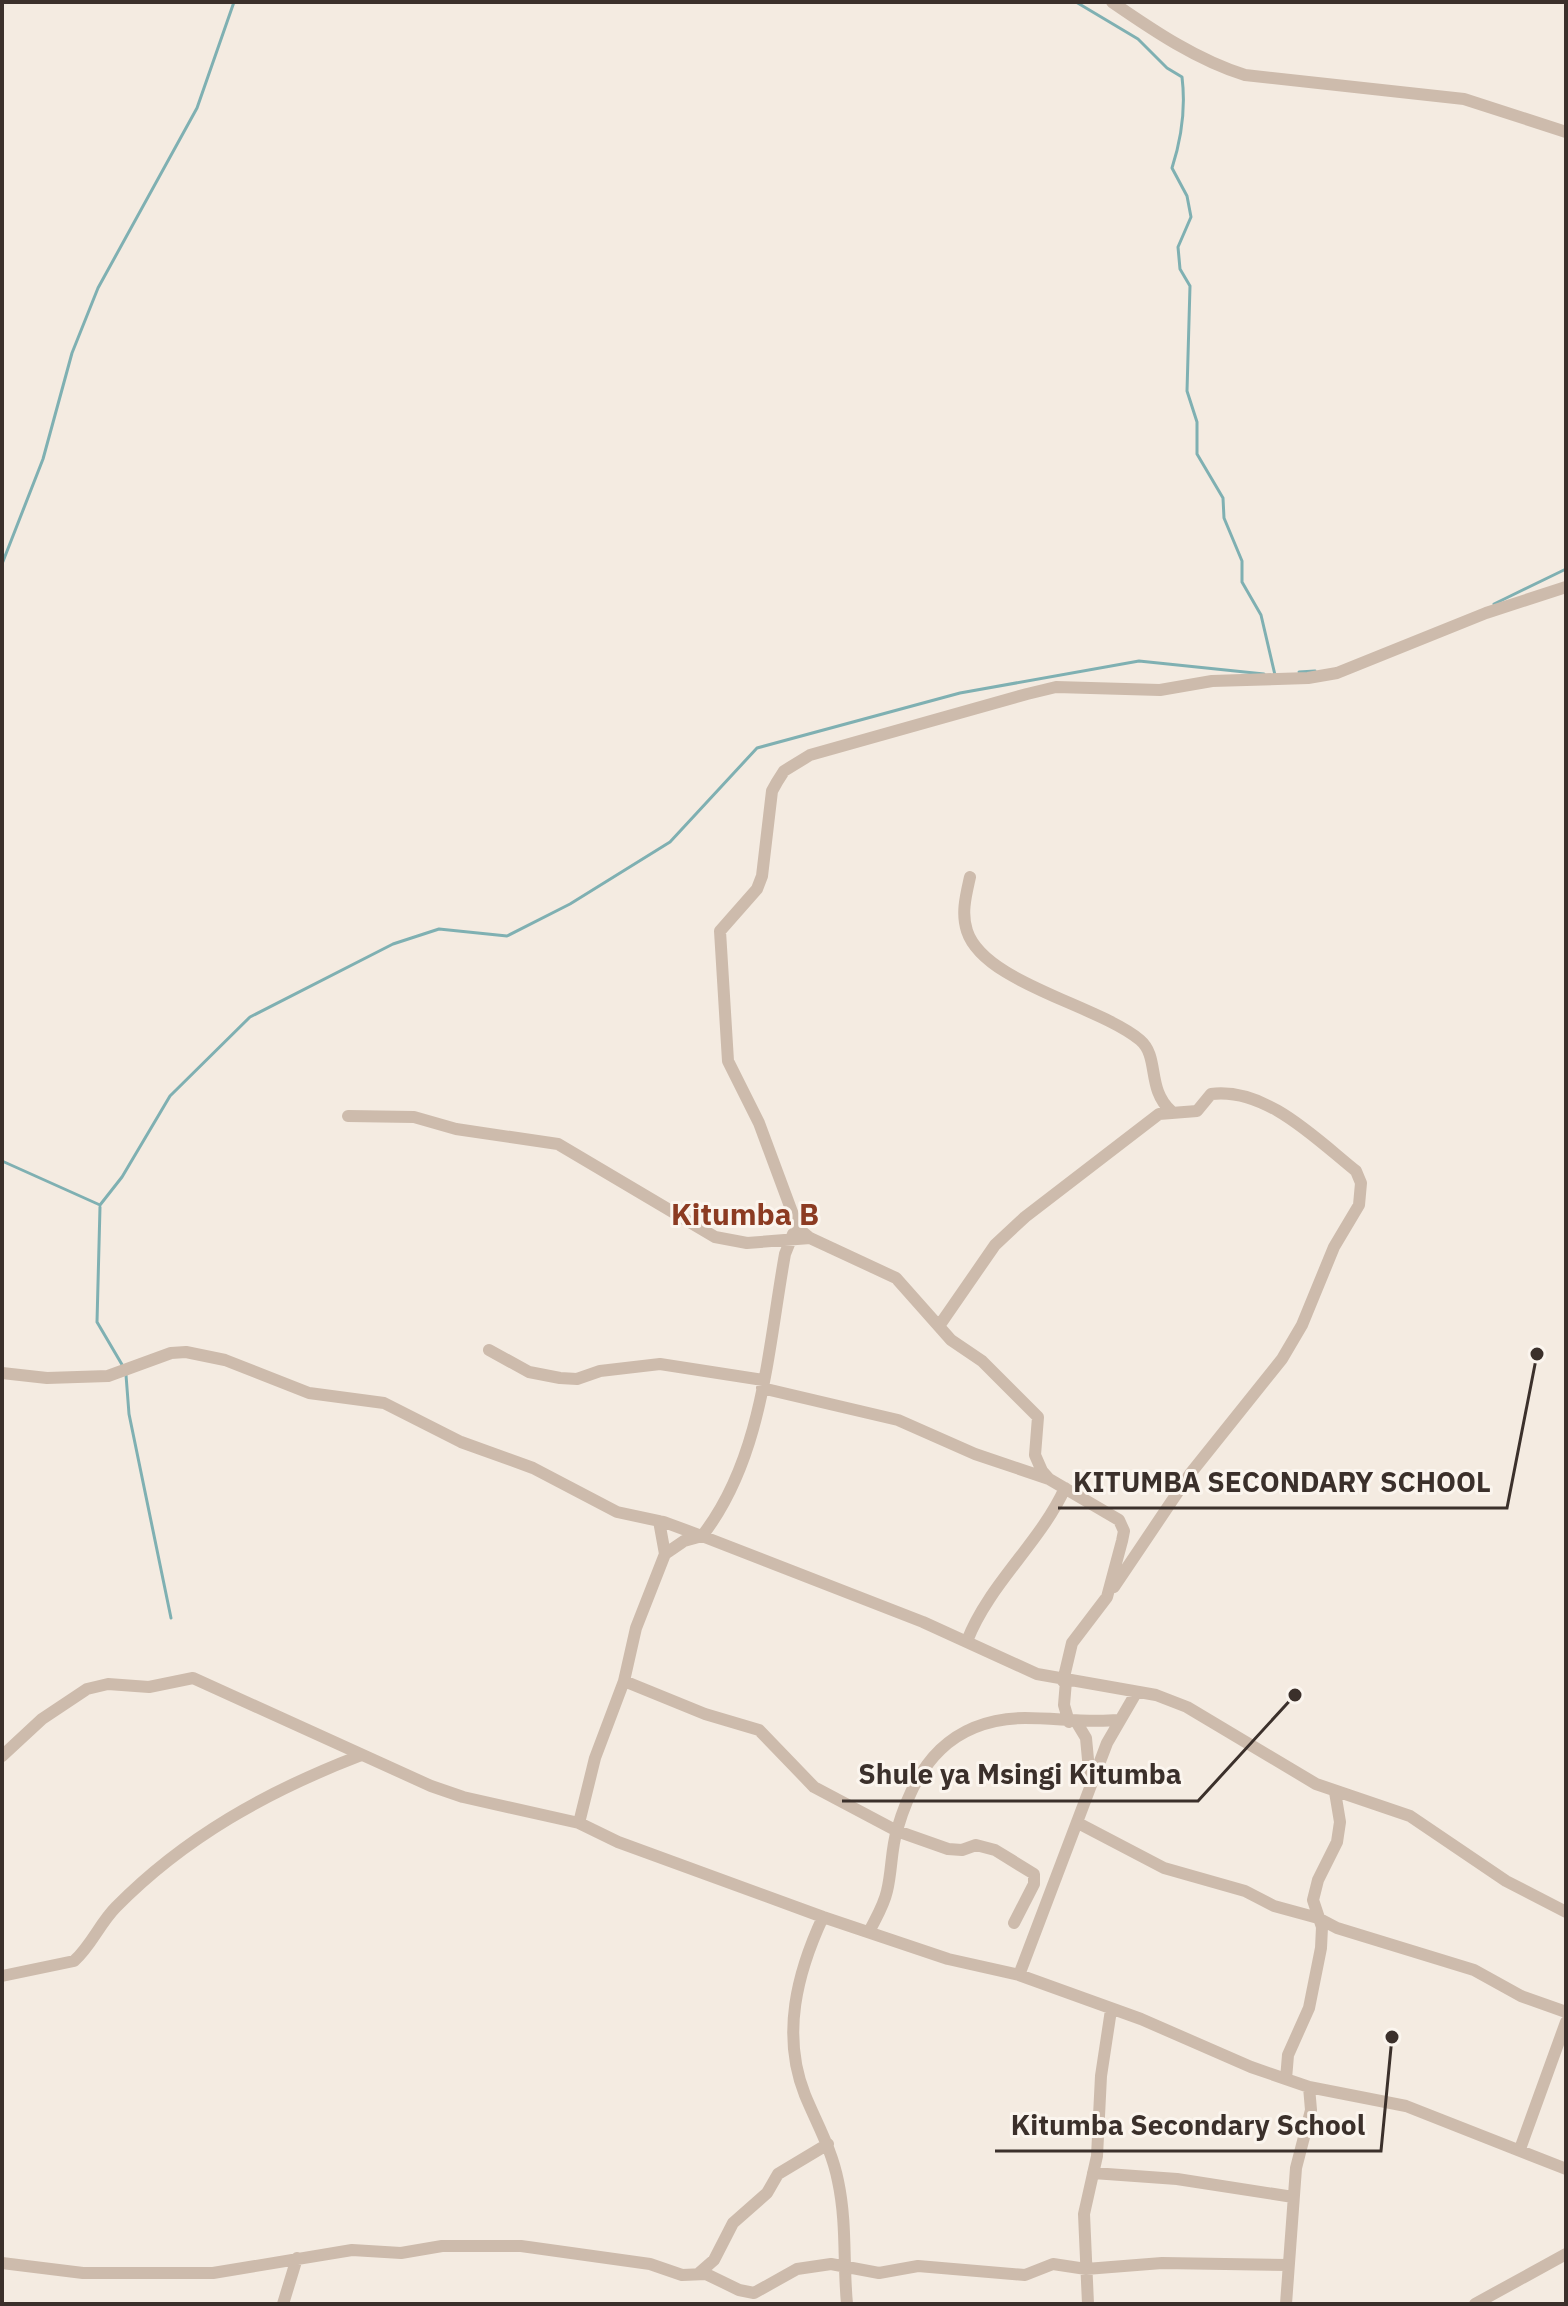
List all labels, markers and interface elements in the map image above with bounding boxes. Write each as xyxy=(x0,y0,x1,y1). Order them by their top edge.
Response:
district label: Kitumba B xyxy=(671,1194,819,1233)
callout: KITUMBA SECONDARY SCHOOL xyxy=(1058,1456,1507,1508)
text: KITUMBA SECONDARY SCHOOL xyxy=(1073,1463,1491,1500)
callout: Shule ya Msingi Kitumba xyxy=(842,1749,1198,1801)
text: Shule ya Msingi Kitumba xyxy=(858,1755,1182,1792)
callout: Kitumba Secondary School xyxy=(995,2099,1381,2151)
text: Kitumba Secondary School xyxy=(1011,2106,1365,2143)

